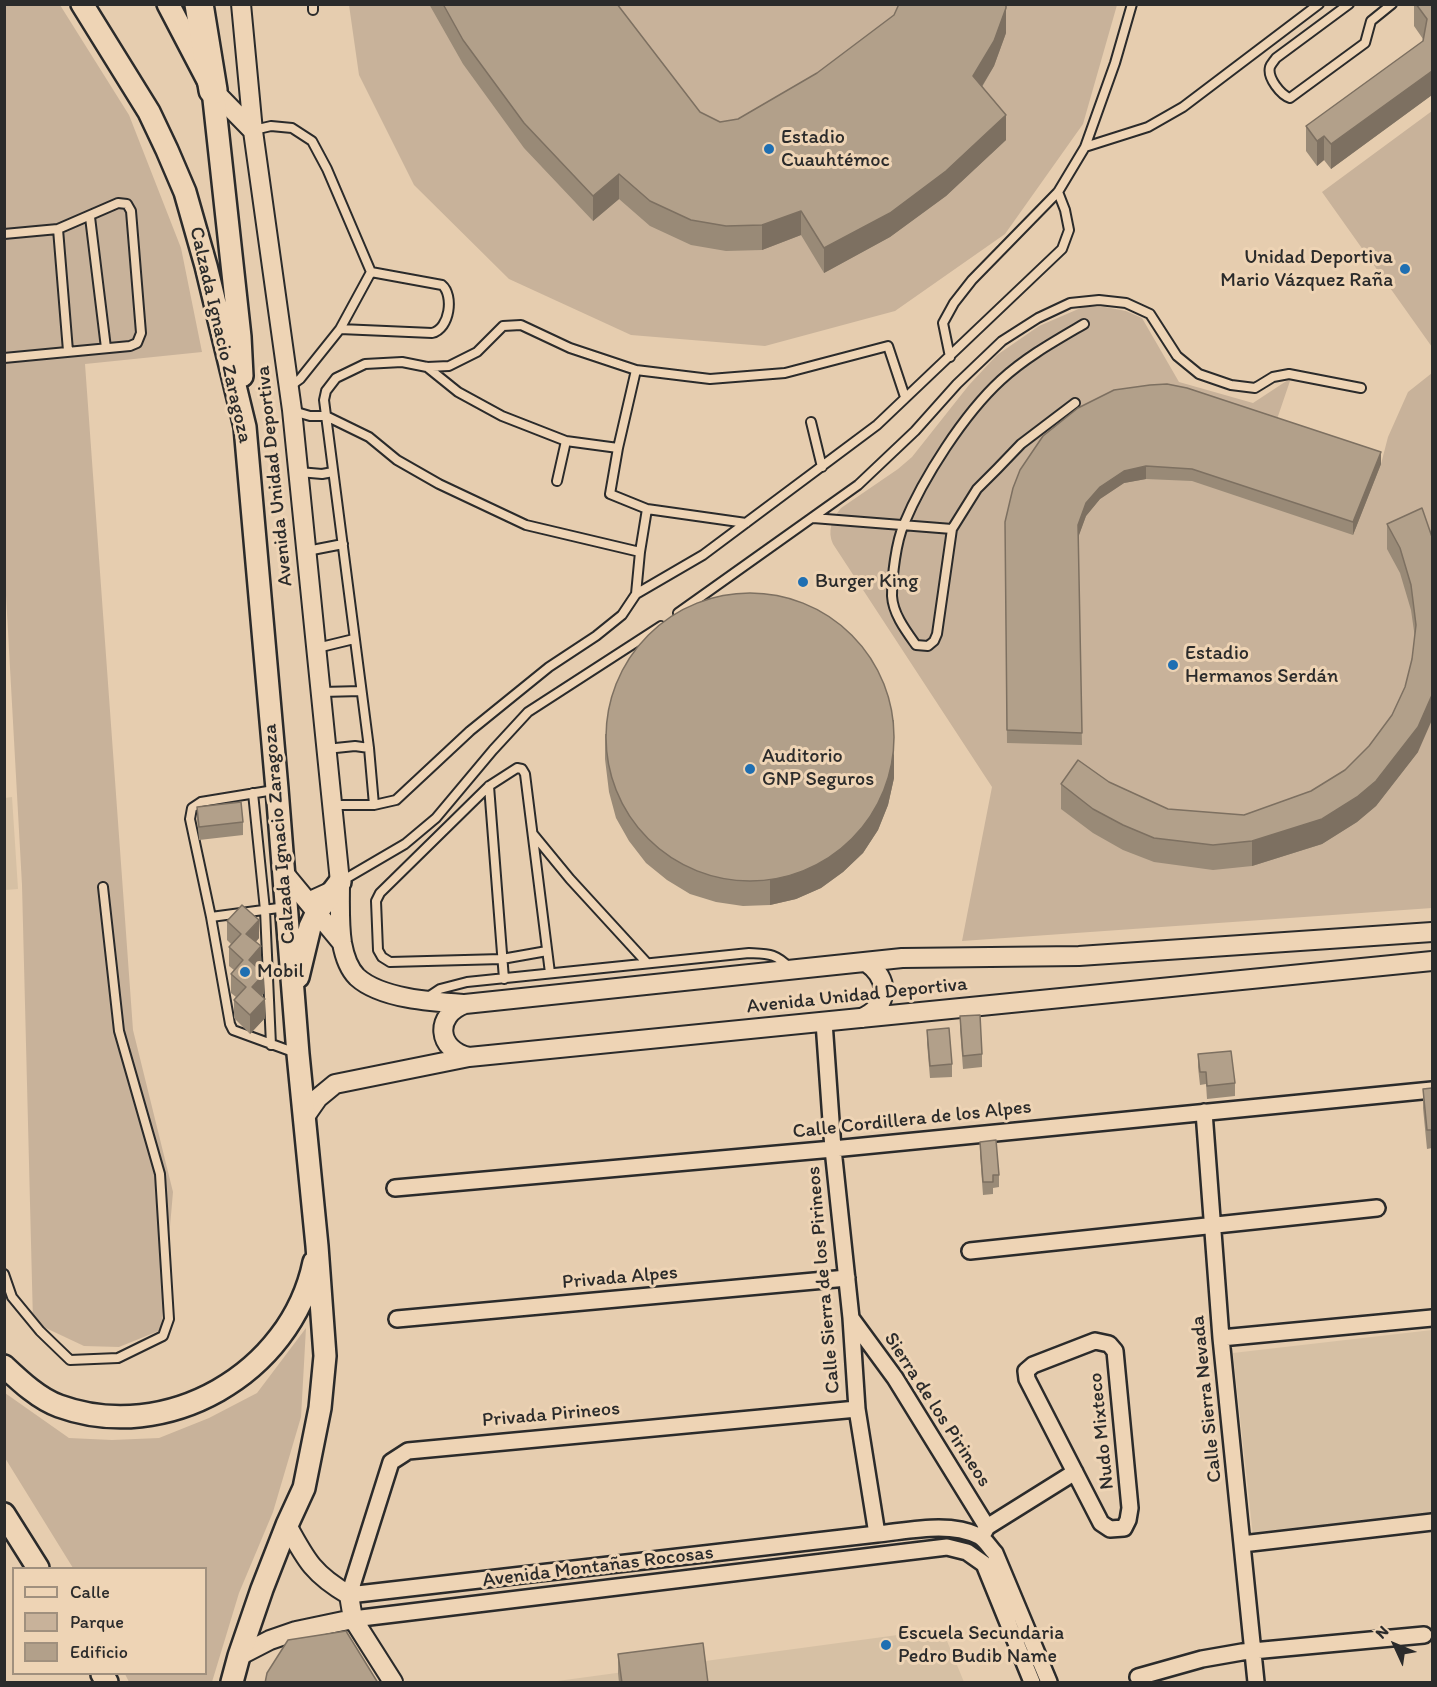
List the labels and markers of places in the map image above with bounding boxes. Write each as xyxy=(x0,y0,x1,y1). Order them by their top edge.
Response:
place label: Estadio Cuauhtémoc xyxy=(781,126,890,173)
marker: Estadio Cuauhtémoc xyxy=(762,142,776,156)
place label: Unidad Deportiva Mario Vázquez Raña xyxy=(1220,246,1393,293)
marker: Unidad Deportiva Mario Vázquez Raña xyxy=(1398,262,1412,276)
place label: Burger King xyxy=(815,570,918,594)
marker: Burger King xyxy=(796,575,810,589)
place label: Estadio Hermanos Serdán xyxy=(1185,642,1338,689)
marker: Estadio Hermanos Serdán xyxy=(1166,658,1180,672)
place label: Auditorio GNP Seguros xyxy=(762,745,874,792)
marker: Auditorio GNP Seguros xyxy=(743,762,757,776)
place label: Mobil xyxy=(257,960,304,984)
marker: Mobil xyxy=(238,965,252,979)
place label: Escuela Secundaria Pedro Budib Name xyxy=(898,1622,1064,1669)
marker: Escuela Secundaria Pedro Budib Name xyxy=(879,1638,893,1652)

